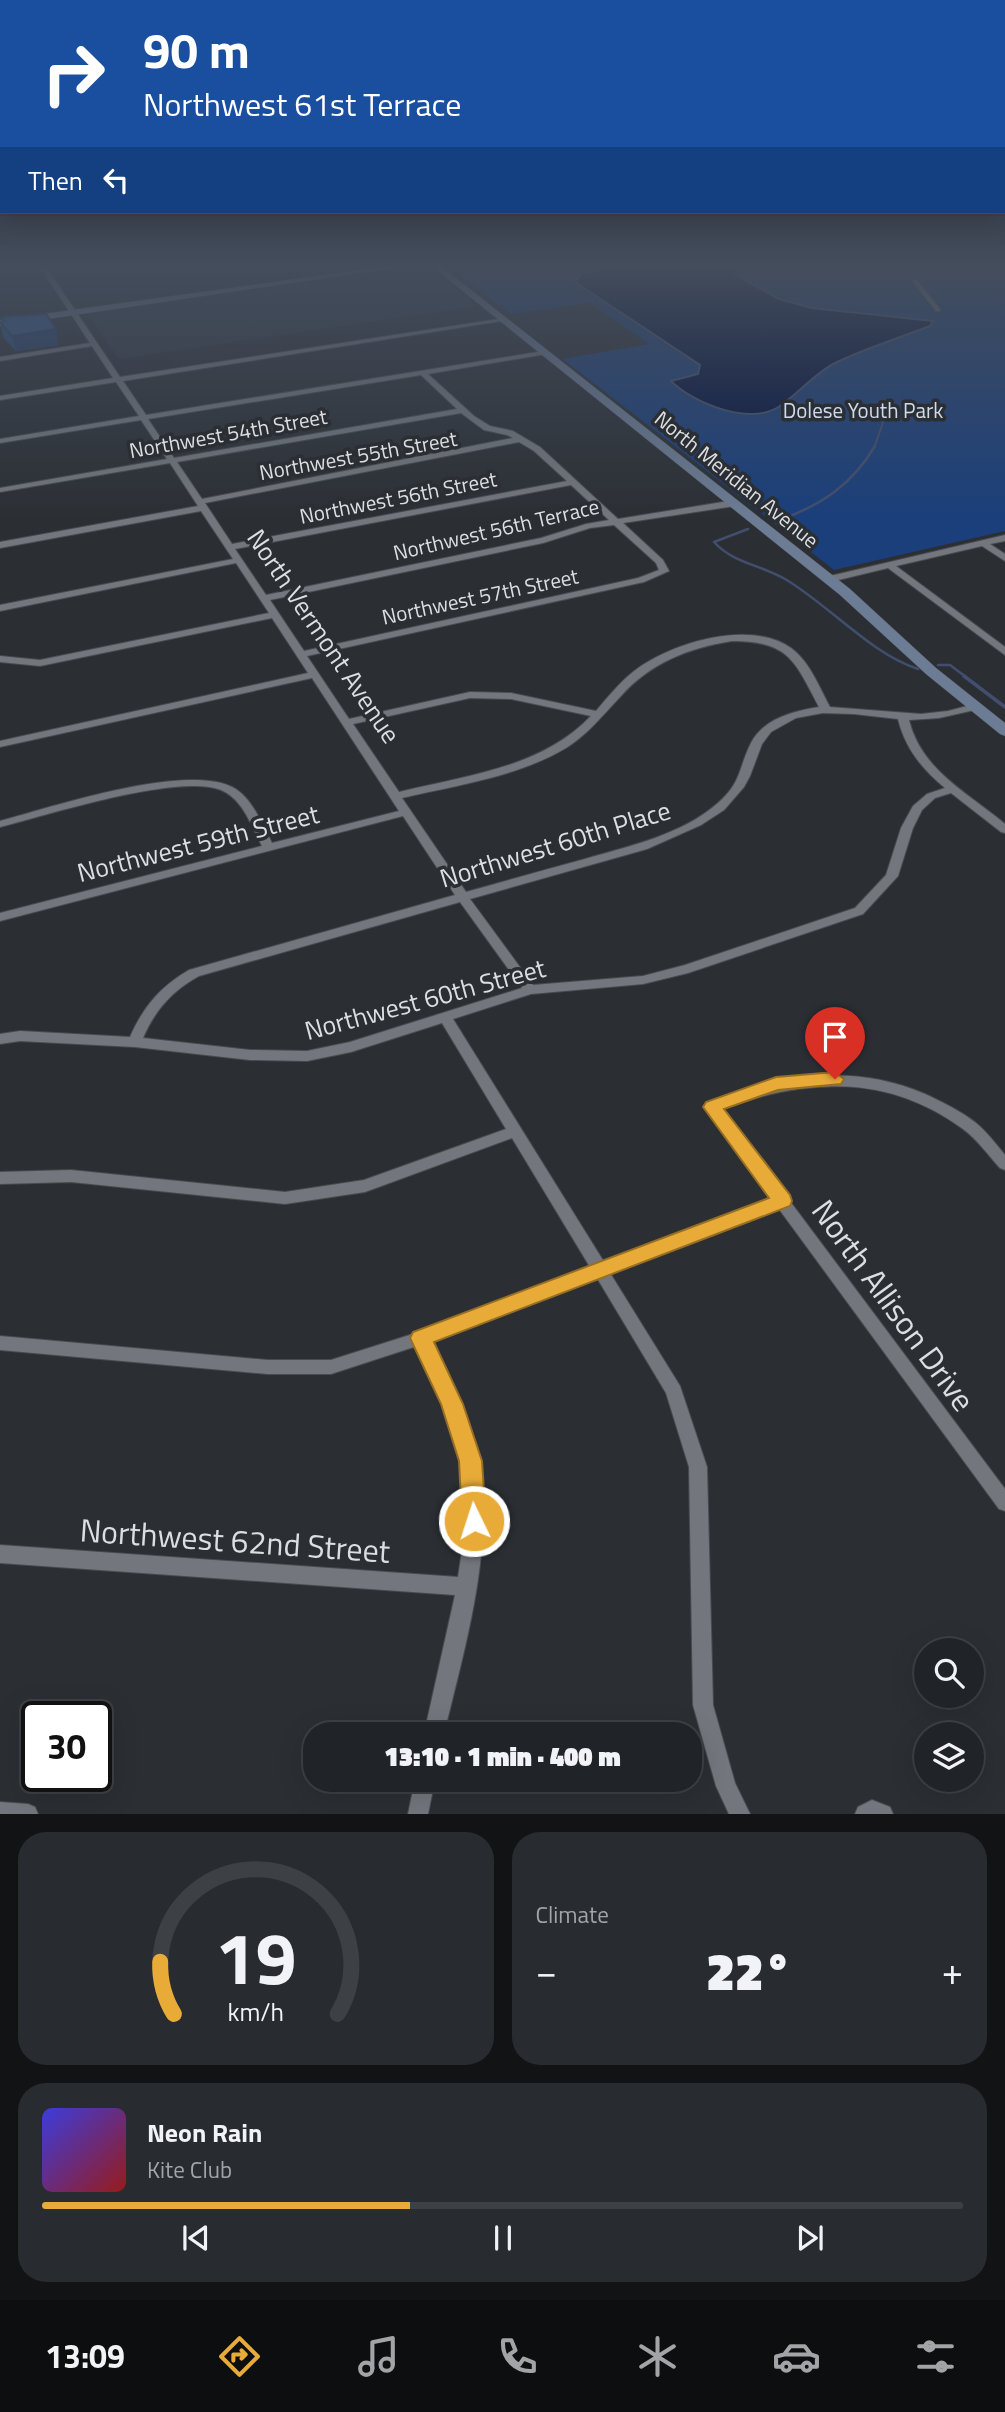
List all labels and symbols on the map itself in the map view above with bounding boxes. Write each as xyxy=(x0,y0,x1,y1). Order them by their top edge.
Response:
park label: Dolese Youth Park xyxy=(783,394,943,426)
street label: Northwest 54th Street xyxy=(127,400,330,466)
street label: North Meridian Avenue xyxy=(648,403,826,555)
street label: Northwest 55th Street xyxy=(257,422,460,488)
street label: Northwest 56th Street xyxy=(297,462,500,532)
street label: Northwest 56th Terrace xyxy=(390,490,602,568)
street label: North Vermont Avenue xyxy=(238,521,410,751)
street label: Northwest 57th Street xyxy=(379,559,582,632)
street label: Northwest 60th Place xyxy=(435,790,675,898)
street label: Northwest 59th Street xyxy=(73,794,323,892)
street label: Northwest 60th Street xyxy=(300,948,550,1050)
pin xyxy=(805,1007,865,1079)
street label: North Allison Drive xyxy=(801,1189,987,1421)
position arrow xyxy=(437,1484,511,1558)
street label: Northwest 62nd Street xyxy=(78,1505,392,1575)
speed limit sign: 30 xyxy=(21,1701,112,1792)

